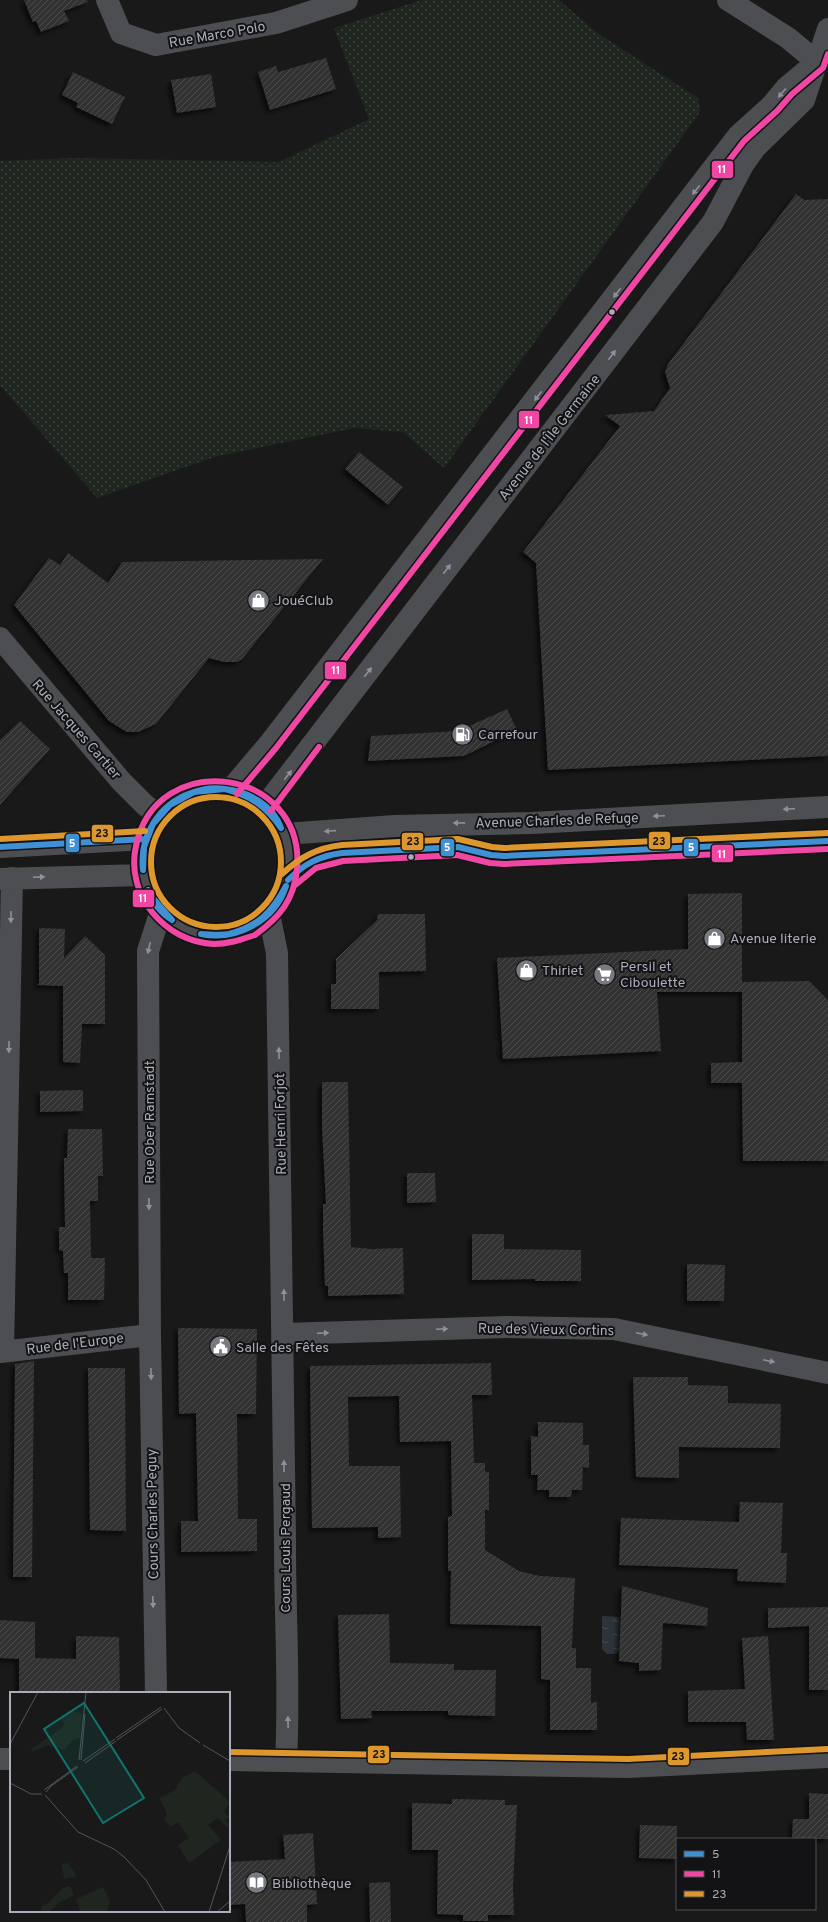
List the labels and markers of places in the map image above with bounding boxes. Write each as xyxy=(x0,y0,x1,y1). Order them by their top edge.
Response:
unlabelled marker xyxy=(607,307,617,317)
shop icon: JouéClub xyxy=(246,587,272,613)
place label: JouéClub xyxy=(274,593,333,610)
fuel station icon: Carrefour xyxy=(449,721,475,747)
place label: Carrefour xyxy=(478,727,538,744)
unlabelled marker xyxy=(406,852,416,862)
shop icon: Avenue literie xyxy=(702,925,728,951)
place label: Avenue literie xyxy=(730,931,817,948)
shop icon: Thiriet xyxy=(514,957,540,983)
place label: Persil et Ciboulette xyxy=(620,959,685,992)
supermarket icon: Persil et Ciboulette xyxy=(591,961,617,987)
place label: Thiriet xyxy=(542,963,583,980)
public building icon: Salle des Fêtes xyxy=(207,1334,233,1360)
place label: Salle des Fêtes xyxy=(236,1340,329,1357)
library icon: Bibliothèque xyxy=(243,1870,269,1896)
place label: Bibliothèque xyxy=(272,1876,351,1893)

